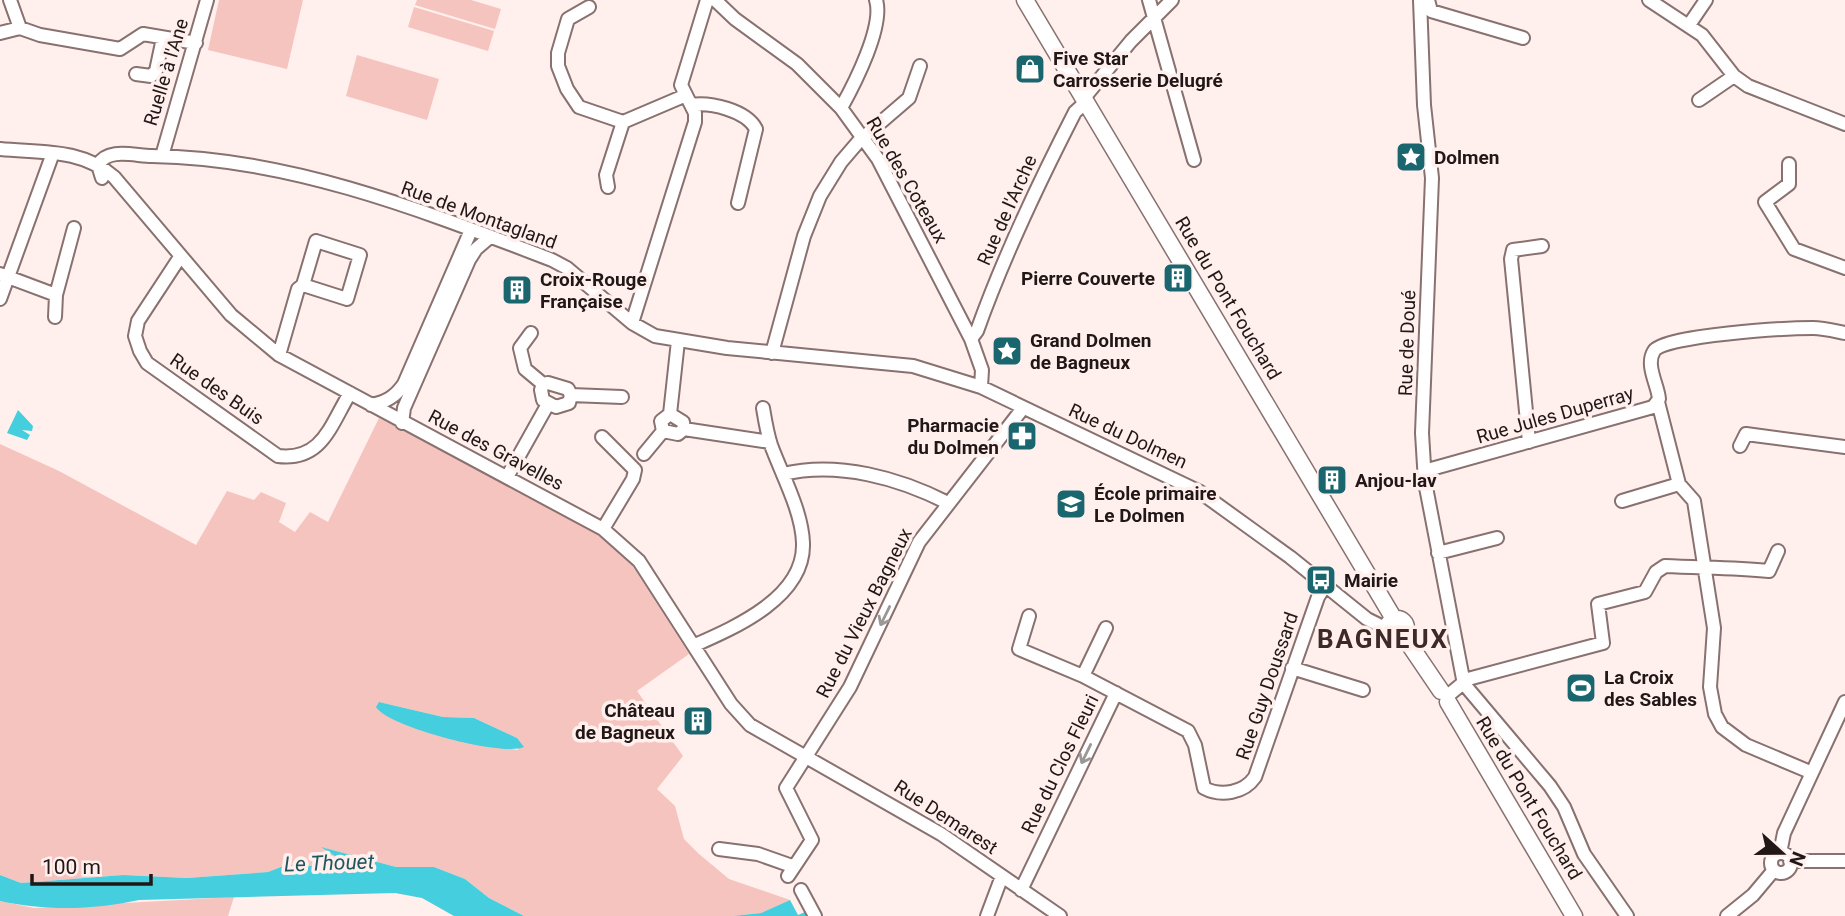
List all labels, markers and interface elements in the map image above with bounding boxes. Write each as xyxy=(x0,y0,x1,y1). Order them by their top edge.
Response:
street label: Ruelle à l'Ane xyxy=(139,16,193,128)
place label: Five Star Carrosserie Delugré xyxy=(1053,47,1223,92)
shop icon: Five Star Carrosserie Delugré xyxy=(1013,52,1047,86)
street label: Rue des Coteaux xyxy=(862,113,953,248)
place icon: Dolmen xyxy=(1394,140,1428,174)
place label: Dolmen xyxy=(1434,146,1499,169)
street label: Rue de l'Arche xyxy=(972,151,1042,269)
street label: Rue de Montagland xyxy=(398,176,560,254)
street label: Rue du Pont Fouchard xyxy=(1170,212,1286,384)
building icon: Pierre Couverte xyxy=(1161,261,1195,295)
place label: Pierre Couverte xyxy=(1021,267,1155,290)
place label: Croix-Rouge Française xyxy=(540,268,647,313)
building icon: Croix-Rouge Française xyxy=(500,273,534,307)
street label: Rue de Doué xyxy=(1394,289,1420,397)
place label: Grand Dolmen de Bagneux xyxy=(1030,329,1151,374)
place icon: Grand Dolmen de Bagneux xyxy=(990,334,1024,368)
street label: Rue des Buis xyxy=(166,348,268,430)
street label: Rue Jules Duperray xyxy=(1474,382,1636,448)
street label: Rue du Dolmen xyxy=(1065,399,1191,473)
street label: Rue des Gravelles xyxy=(424,405,568,495)
place label: Pharmacie du Dolmen xyxy=(907,414,999,459)
pharmacy icon: Pharmacie du Dolmen xyxy=(1005,419,1039,453)
building icon: Anjou-lav xyxy=(1315,463,1349,497)
place label: Anjou-lav xyxy=(1355,469,1437,492)
place label: École primaire Le Dolmen xyxy=(1094,482,1217,527)
school or university icon: École primaire Le Dolmen xyxy=(1054,487,1088,521)
street label: Rue du Vieux Bagneux xyxy=(811,524,917,702)
bus stop icon: Mairie xyxy=(1304,563,1338,597)
place label: Mairie xyxy=(1344,569,1398,592)
one-way arrow xyxy=(877,605,891,626)
street label: Rue Guy Doussard xyxy=(1231,609,1303,763)
district label: BAGNEUX xyxy=(1317,624,1449,654)
place label: La Croix des Sables xyxy=(1604,666,1697,711)
sports icon: La Croix des Sables xyxy=(1564,671,1598,705)
street label: Rue du Clos Fleuri xyxy=(1016,691,1104,837)
place label: Château de Bagneux xyxy=(575,699,675,744)
building icon: Château de Bagneux xyxy=(681,704,715,738)
street label: Rue du Pont Fouchard xyxy=(1471,712,1587,884)
one-way arrow xyxy=(1079,743,1092,764)
street label: Rue Demarest xyxy=(890,775,1002,859)
north arrow xyxy=(1747,818,1817,888)
scale bar xyxy=(32,842,150,886)
water label: Le Thouet xyxy=(284,849,375,877)
text: N xyxy=(1784,849,1811,869)
text: 100 m xyxy=(42,855,101,879)

